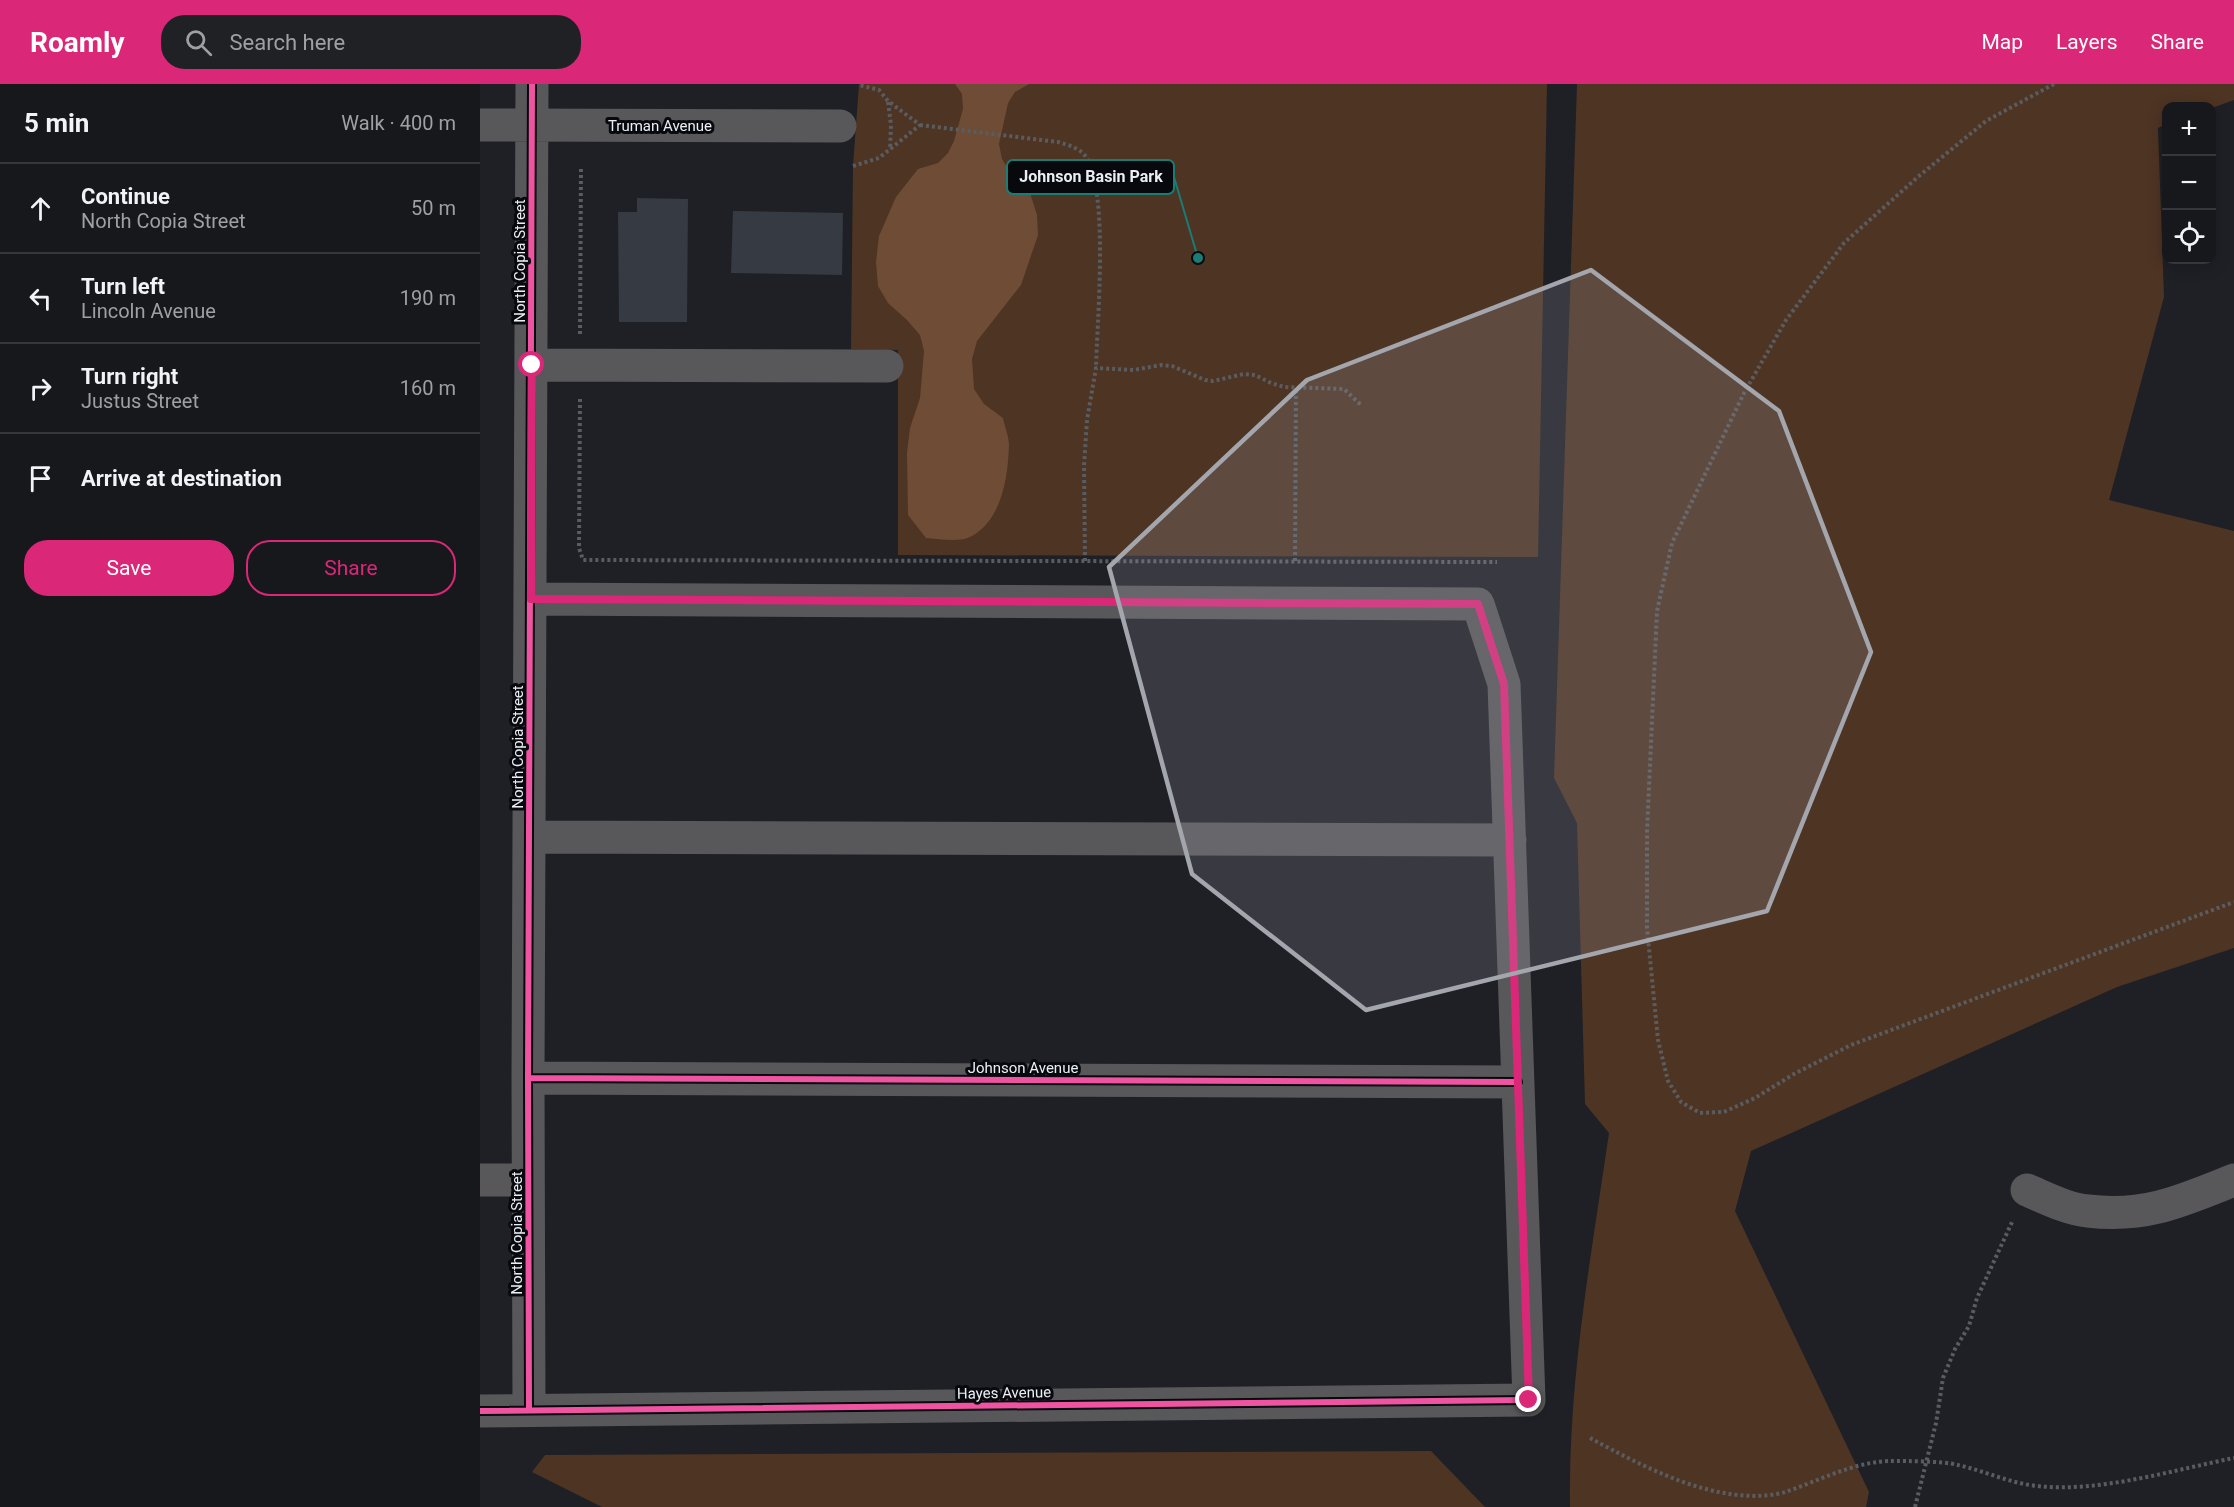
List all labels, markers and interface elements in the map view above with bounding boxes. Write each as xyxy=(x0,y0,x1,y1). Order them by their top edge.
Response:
search box xyxy=(161,15,581,69)
text: Roamly xyxy=(30,26,125,59)
icon: search xyxy=(182,26,215,59)
text: Search here xyxy=(230,30,345,55)
text: Map xyxy=(1981,30,2023,54)
text: Layers xyxy=(2056,30,2117,54)
text: Share xyxy=(2150,30,2204,54)
map controls xyxy=(2162,102,2216,264)
button: + xyxy=(2162,102,2216,156)
text: 5 min xyxy=(24,108,89,138)
text: Walk · 400 m xyxy=(341,111,456,135)
street label: Truman Avenue xyxy=(608,117,712,135)
button: − xyxy=(2162,156,2216,210)
callout: Johnson Basin Park xyxy=(1007,160,1174,194)
text: Johnson Basin Park xyxy=(1019,167,1163,186)
text: Continue xyxy=(81,184,170,209)
icon: ahead xyxy=(24,192,57,225)
text: 50 m xyxy=(411,196,456,220)
street label: North Copia Street xyxy=(511,199,529,323)
text: North Copia Street xyxy=(81,209,246,233)
button: locate xyxy=(2162,210,2216,264)
text: Turn left xyxy=(81,274,165,299)
icon: left xyxy=(24,282,57,315)
text: 190 m xyxy=(400,286,456,310)
text: Lincoln Avenue xyxy=(81,299,216,323)
route start xyxy=(518,351,544,377)
text: Turn right xyxy=(81,364,178,389)
icon: right xyxy=(24,372,57,405)
text: 160 m xyxy=(400,376,456,400)
text: Justus Street xyxy=(81,389,199,413)
icon: arrive xyxy=(24,462,57,495)
text: Arrive at destination xyxy=(81,466,282,491)
button: Save xyxy=(24,540,234,596)
button: Share xyxy=(246,540,456,596)
street label: North Copia Street xyxy=(509,685,527,809)
street label: Johnson Avenue xyxy=(968,1059,1078,1077)
street label: North Copia Street xyxy=(508,1171,526,1295)
street label: Hayes Avenue xyxy=(957,1383,1051,1403)
route end xyxy=(1515,1386,1541,1412)

